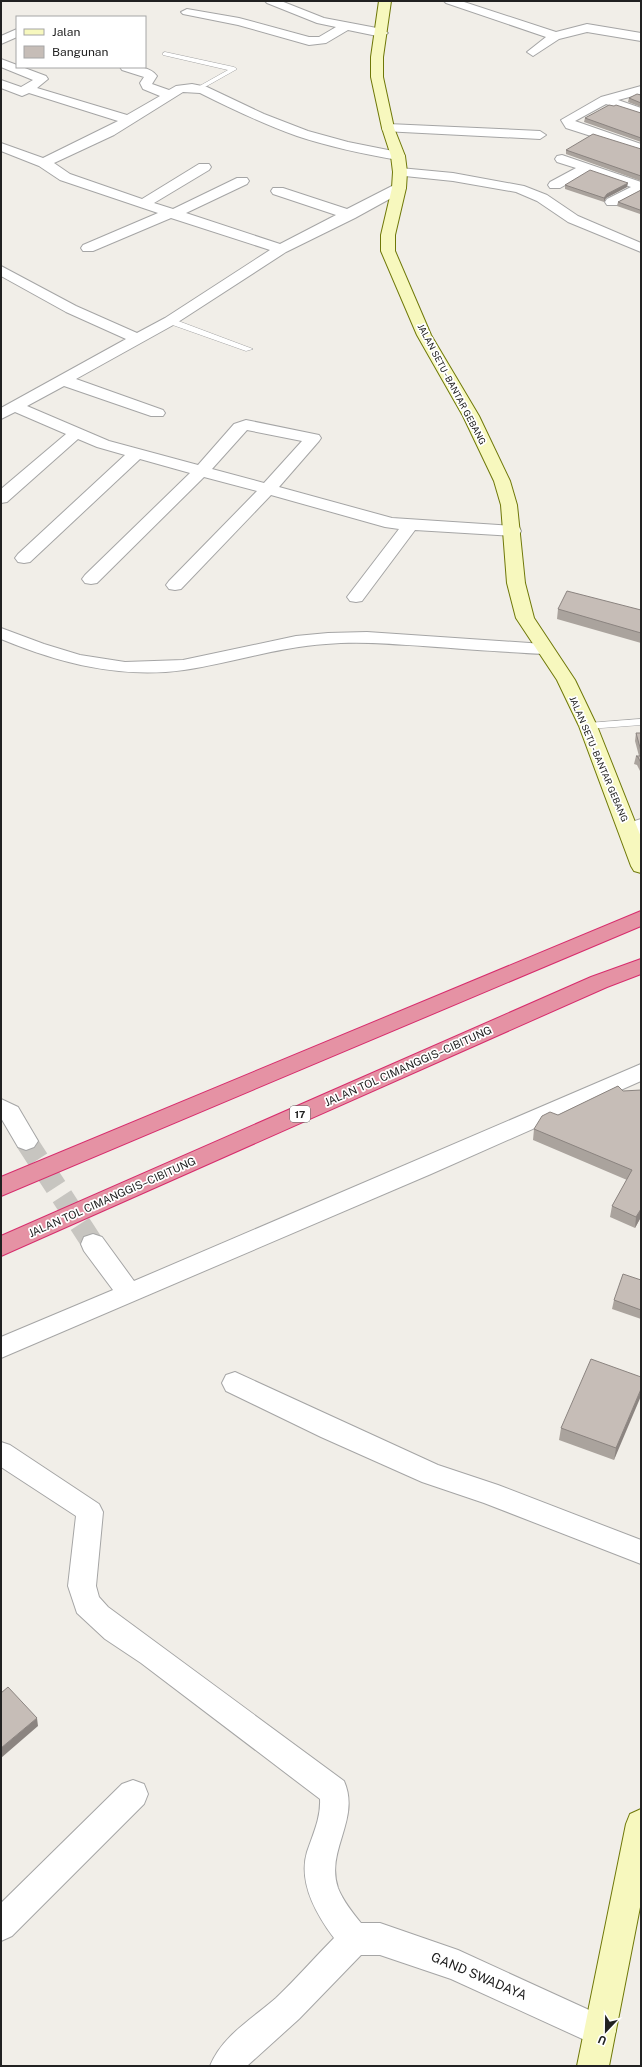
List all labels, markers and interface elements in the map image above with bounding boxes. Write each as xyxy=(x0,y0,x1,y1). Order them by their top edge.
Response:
legend xyxy=(16,16,146,68)
text: Jalan xyxy=(52,25,81,39)
text: Bangunan xyxy=(52,45,108,59)
street label: JALAN SETU - BANTAR GEBANG xyxy=(415,322,489,446)
street label: JALAN SETU - BANTAR GEBANG xyxy=(567,695,631,823)
street label: JALAN TOL CIMANGGIS–CIBITUNG xyxy=(323,1024,493,1108)
road number: 17 xyxy=(290,1106,310,1122)
street label: JALAN TOL CIMANGGIS–CIBITUNG xyxy=(27,1155,197,1239)
street label: GAND SWADAYA xyxy=(429,1949,529,2003)
north arrow xyxy=(586,2011,626,2051)
text: U xyxy=(596,2033,608,2047)

